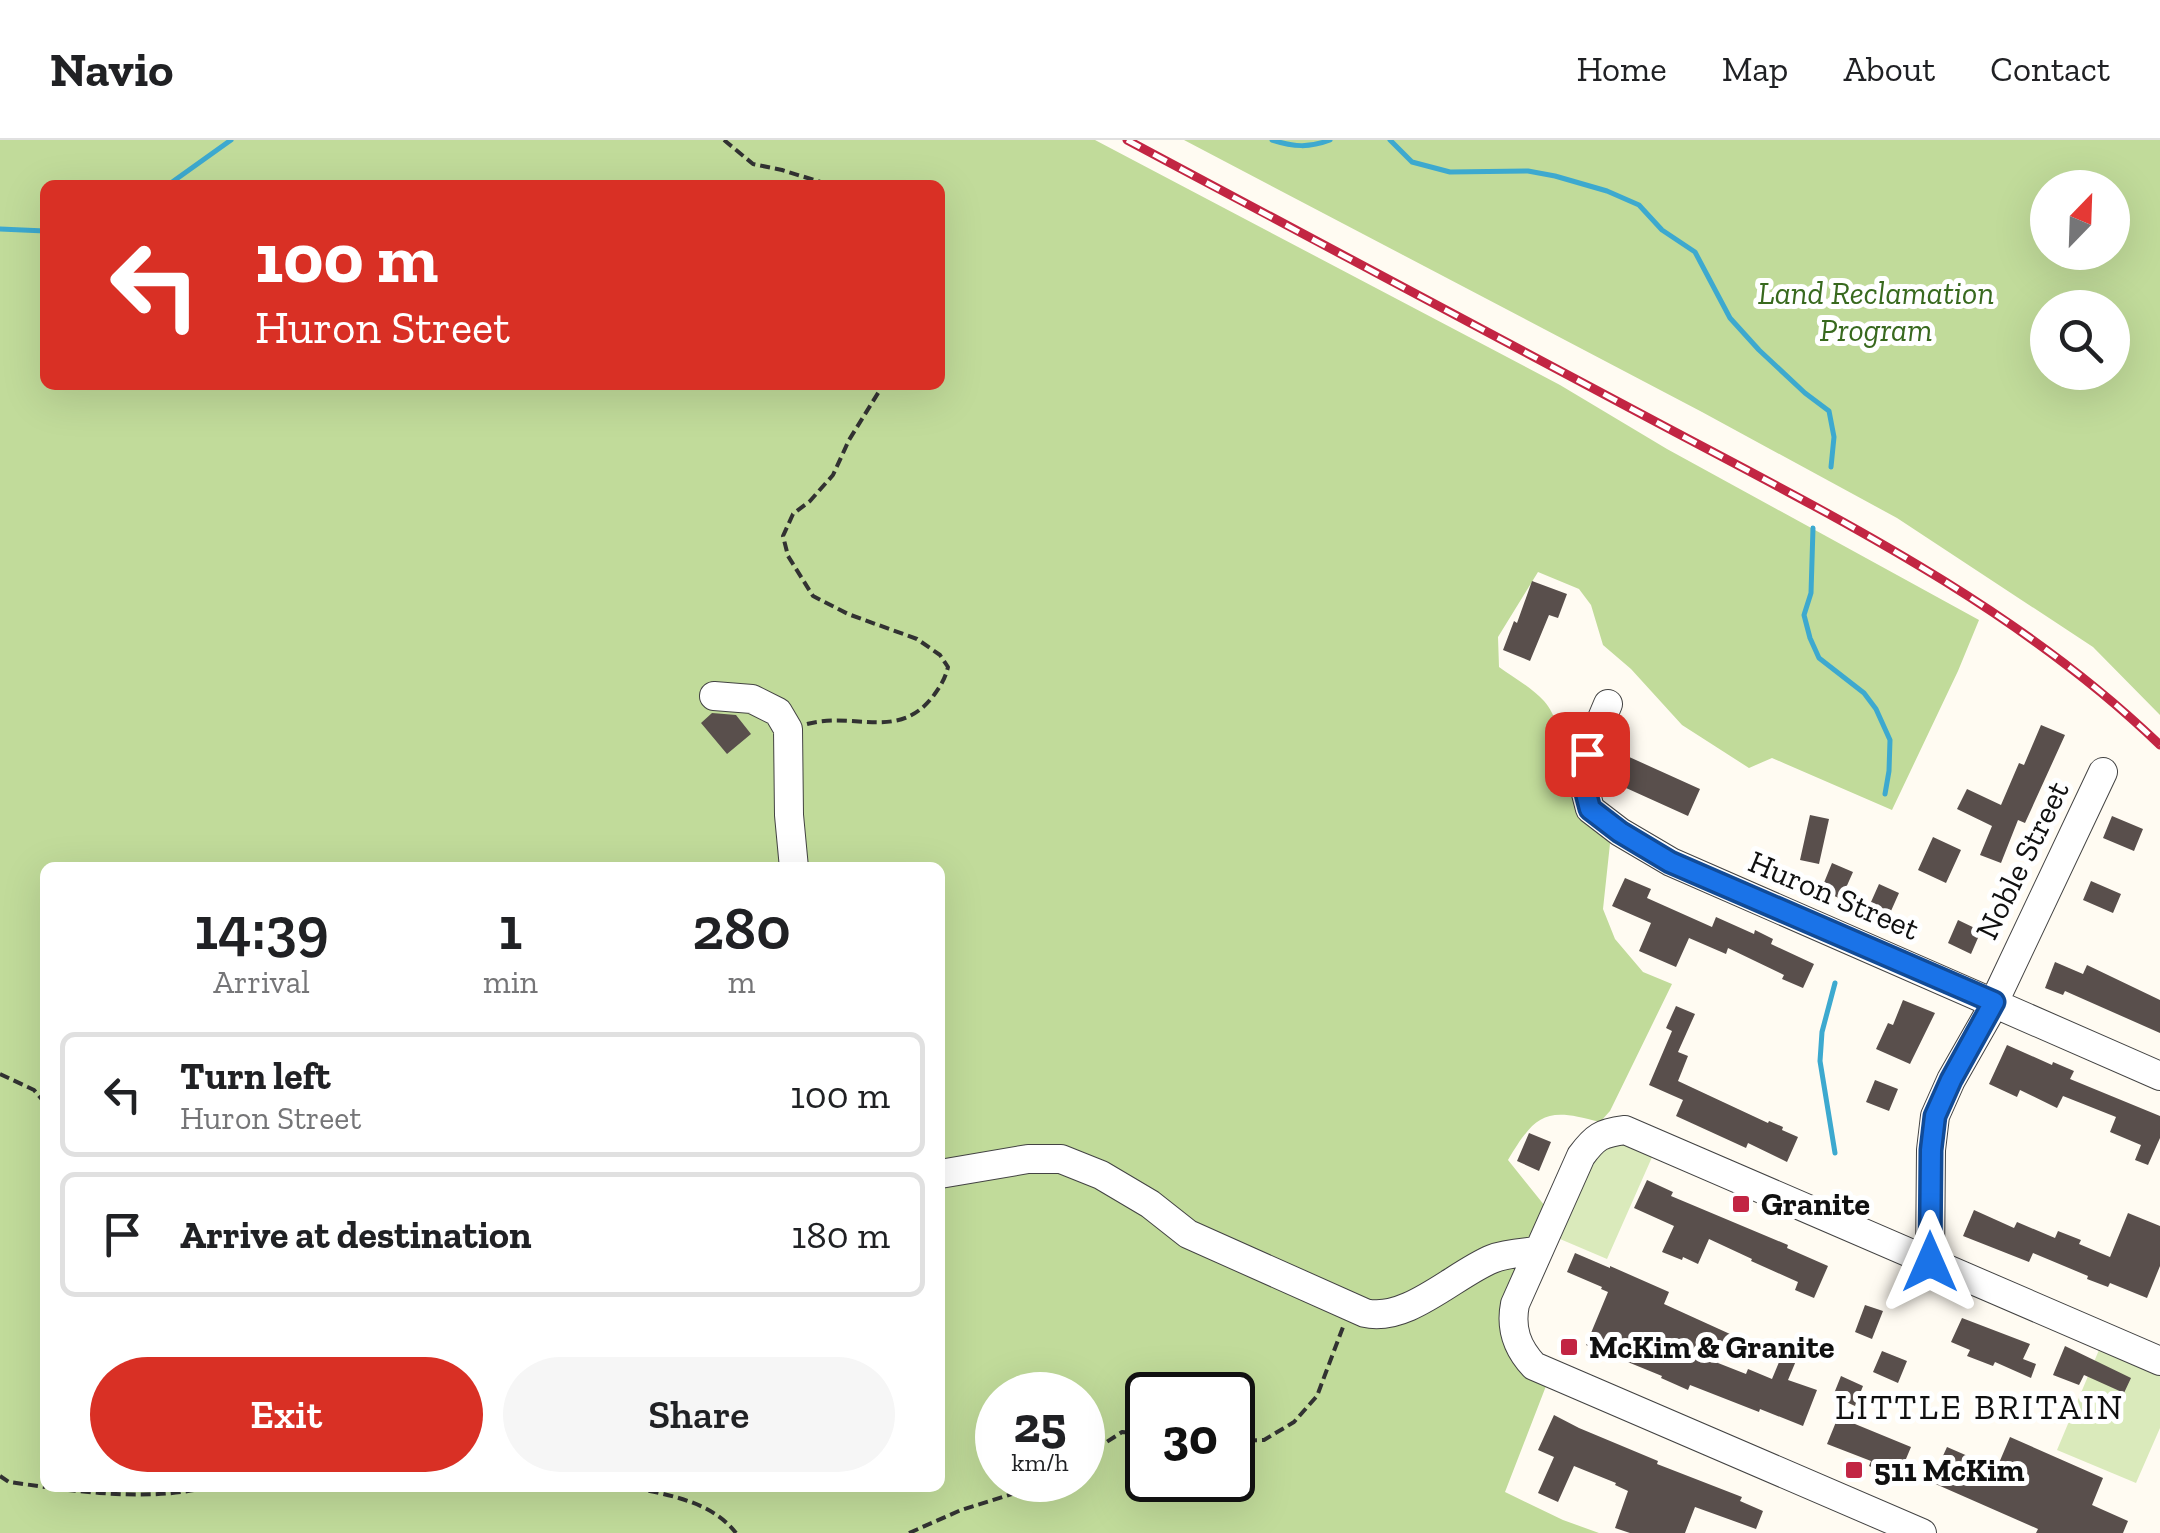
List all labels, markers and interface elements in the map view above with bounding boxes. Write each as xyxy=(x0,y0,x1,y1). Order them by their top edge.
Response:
text: Navio xyxy=(50,41,173,98)
text: Home xyxy=(1576,48,1667,90)
text: Map xyxy=(1722,48,1788,90)
text: About xyxy=(1843,48,1935,90)
text: Contact xyxy=(1990,48,2110,90)
north arrow xyxy=(2030,170,2130,270)
map controls xyxy=(2030,170,2130,390)
text: 100 m xyxy=(255,216,438,300)
icon: left xyxy=(90,220,220,350)
park label: Land Reclamation Program xyxy=(1758,274,1994,349)
button: search xyxy=(2030,290,2130,390)
text: Huron Street xyxy=(255,301,510,355)
pin xyxy=(1545,712,1630,797)
icon: arrive xyxy=(1560,727,1615,782)
street label: Noble Street xyxy=(1967,774,2077,945)
street label: Huron Street xyxy=(1743,842,1925,948)
text: 14:39 xyxy=(194,892,329,964)
text: 1 xyxy=(499,892,522,964)
text: 280 xyxy=(692,892,791,964)
text: Arrival xyxy=(213,963,310,1001)
text: min xyxy=(483,963,538,1001)
text: m xyxy=(728,963,755,1001)
text: Turn left xyxy=(180,1053,331,1099)
icon: left xyxy=(95,1067,150,1122)
text: 100 m xyxy=(790,1072,890,1118)
text: Huron Street xyxy=(180,1099,361,1137)
place label: Granite xyxy=(1761,1185,1870,1223)
marker: Granite xyxy=(1730,1193,1752,1215)
icon: arrive xyxy=(95,1207,150,1262)
position arrow xyxy=(1878,1210,1982,1314)
text: Arrive at destination xyxy=(180,1212,531,1258)
text: 180 m xyxy=(792,1212,890,1258)
place label: McKim & Granite xyxy=(1589,1328,1834,1366)
marker: McKim & Granite xyxy=(1558,1336,1580,1358)
button: Exit xyxy=(90,1357,483,1472)
button: Share xyxy=(503,1357,895,1472)
speed limit sign: 30 xyxy=(1125,1372,1255,1502)
district label: LITTLE BRITAIN xyxy=(1835,1386,2125,1428)
text: 25 xyxy=(1014,1395,1066,1455)
text: km/h xyxy=(1011,1447,1069,1477)
place label: 511 McKim xyxy=(1874,1451,2025,1489)
marker: 511 McKim xyxy=(1843,1459,1865,1481)

